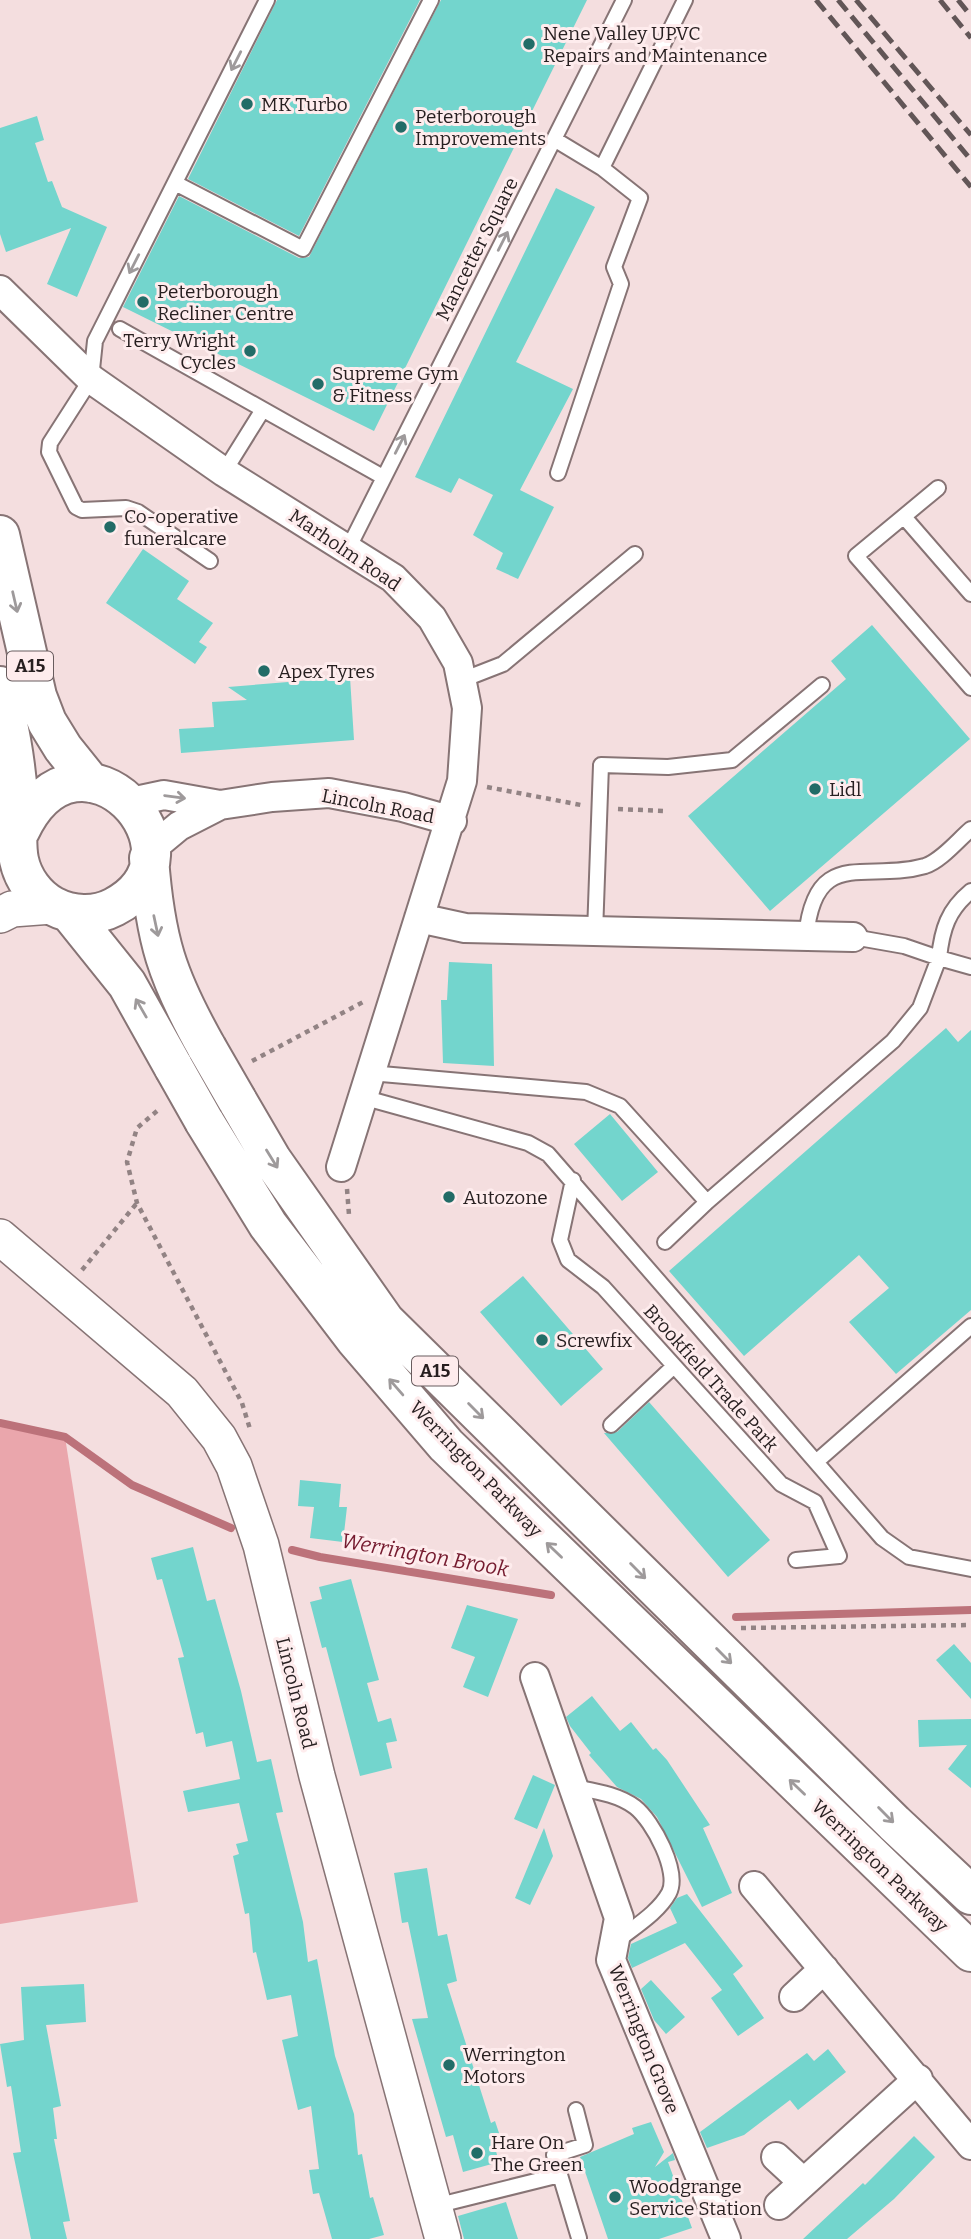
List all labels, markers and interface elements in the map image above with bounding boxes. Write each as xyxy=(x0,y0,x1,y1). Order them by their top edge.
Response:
place label: Nene Valley UPVC Repairs and Maintenance xyxy=(543,22,767,67)
marker: Nene Valley UPVC Repairs and Maintenance xyxy=(521,36,537,52)
one-way arrow xyxy=(229,50,243,71)
place label: MK Turbo xyxy=(261,93,348,116)
marker: MK Turbo xyxy=(239,96,255,112)
place label: Peterborough Improvements xyxy=(415,105,546,150)
marker: Peterborough Improvements xyxy=(393,119,409,135)
street label: Mancetter Square xyxy=(431,174,523,324)
one-way arrow xyxy=(496,231,510,252)
one-way arrow xyxy=(126,253,140,274)
place label: Peterborough Recliner Centre xyxy=(157,280,294,325)
marker: Peterborough Recliner Centre xyxy=(135,294,151,310)
place label: Terry Wright Cycles xyxy=(123,329,236,374)
marker: Terry Wright Cycles xyxy=(242,343,258,359)
place label: Supreme Gym & Fitness xyxy=(332,362,459,407)
marker: Supreme Gym & Fitness xyxy=(310,376,326,392)
one-way arrow xyxy=(394,434,408,455)
street label: Marholm Road xyxy=(285,504,405,596)
place label: Co-operative funeralcare xyxy=(124,505,238,550)
marker: Co-operative funeralcare xyxy=(102,519,118,535)
one-way arrow xyxy=(9,590,23,613)
road number: A15 xyxy=(7,652,53,680)
place label: Apex Tyres xyxy=(278,660,375,683)
marker: Apex Tyres xyxy=(256,663,272,679)
place label: Lidl xyxy=(829,778,862,801)
marker: Lidl xyxy=(807,781,823,797)
street label: Lincoln Road xyxy=(320,784,436,828)
one-way arrow xyxy=(163,791,186,804)
one-way arrow xyxy=(149,914,163,937)
one-way arrow xyxy=(134,999,148,1019)
one-way arrow xyxy=(265,1149,279,1168)
place label: Autozone xyxy=(463,1186,548,1209)
marker: Autozone xyxy=(441,1189,457,1205)
street label: Brookfield Trade Park xyxy=(639,1300,783,1456)
place label: Screwfix xyxy=(556,1329,633,1352)
marker: Screwfix xyxy=(534,1332,550,1348)
road number: A15 xyxy=(412,1356,458,1386)
one-way arrow xyxy=(388,1378,404,1396)
street label: Werrington Parkway xyxy=(405,1396,548,1543)
one-way arrow xyxy=(467,1402,484,1419)
water label: Werrington Brook xyxy=(339,1527,511,1583)
one-way arrow xyxy=(546,1542,563,1559)
one-way arrow xyxy=(629,1562,646,1579)
street label: Lincoln Road xyxy=(271,1635,321,1751)
one-way arrow xyxy=(715,1647,732,1664)
one-way arrow xyxy=(789,1778,806,1795)
street label: Werrington Parkway xyxy=(807,1795,954,1938)
one-way arrow xyxy=(877,1807,894,1824)
street label: Werrington Grove xyxy=(604,1961,684,2117)
place label: Werrington Motors xyxy=(463,2043,566,2088)
marker: Werrington Motors xyxy=(441,2057,457,2073)
place label: Hare On The Green xyxy=(491,2131,583,2176)
marker: Hare On The Green xyxy=(469,2145,485,2161)
place label: Woodgrange Service Station xyxy=(629,2175,762,2220)
marker: Woodgrange Service Station xyxy=(607,2189,623,2205)

